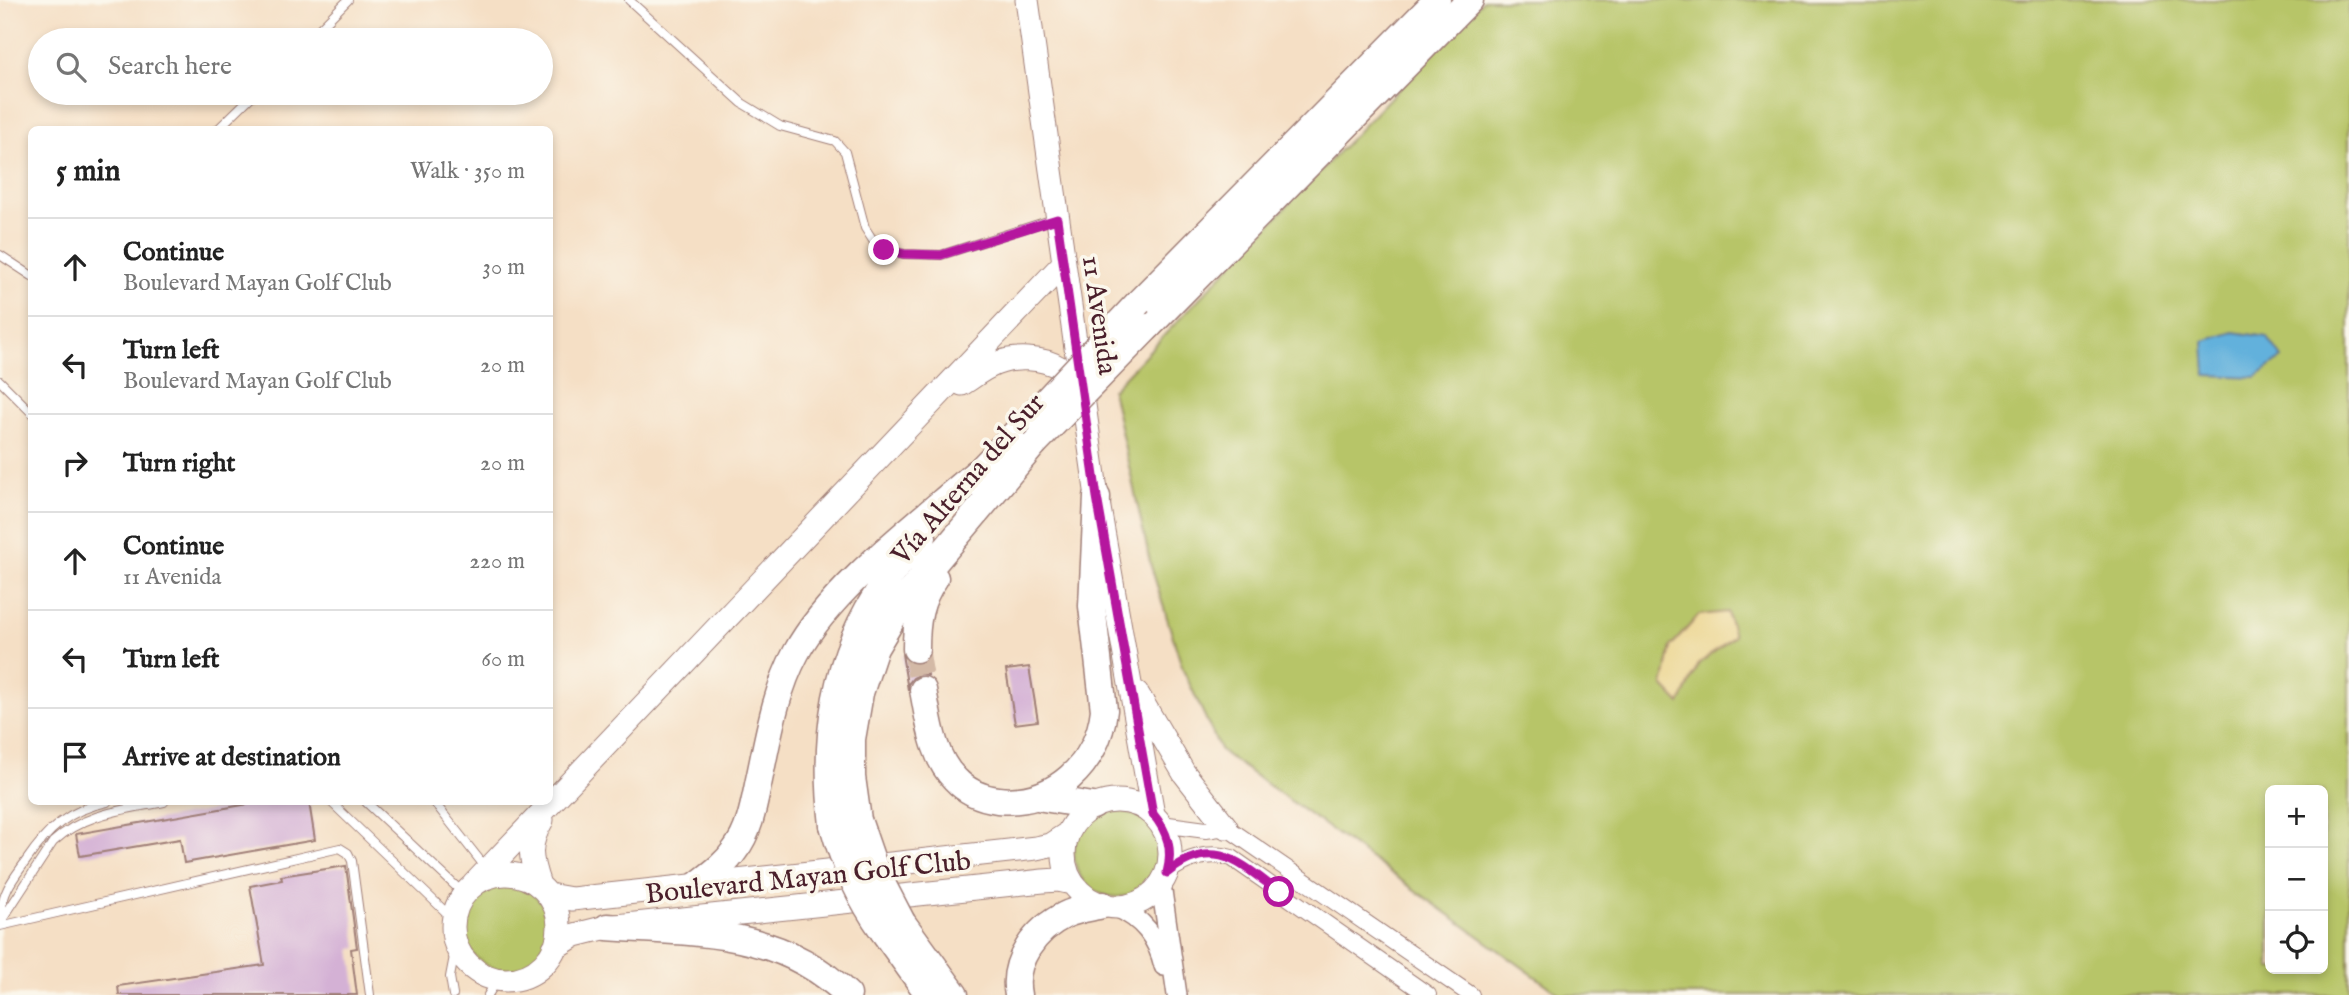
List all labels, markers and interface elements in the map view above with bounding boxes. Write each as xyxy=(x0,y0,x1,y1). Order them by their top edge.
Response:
search box xyxy=(28,28,553,105)
icon: search xyxy=(52,48,90,86)
text: Search here xyxy=(108,50,232,83)
text: 5 min xyxy=(56,153,121,191)
text: Walk · 350 m xyxy=(410,157,525,186)
route end xyxy=(868,234,899,265)
text: Continue xyxy=(123,236,224,269)
icon: ahead xyxy=(56,248,94,286)
text: 30 m xyxy=(482,253,525,282)
street label: 11 Avenida xyxy=(1073,254,1124,378)
text: Boulevard Mayan Golf Club xyxy=(123,269,392,298)
text: Turn left xyxy=(123,334,220,367)
icon: left xyxy=(56,346,94,384)
text: 20 m xyxy=(480,351,525,380)
text: Boulevard Mayan Golf Club xyxy=(123,367,392,396)
street label: Vía Alterna del Sur xyxy=(884,386,1053,574)
icon: right xyxy=(56,444,94,482)
text: Turn right xyxy=(123,447,236,480)
text: 20 m xyxy=(480,449,525,478)
text: Continue xyxy=(123,530,224,563)
icon: ahead xyxy=(56,542,94,580)
text: 220 m xyxy=(469,547,525,576)
text: 11 Avenida xyxy=(123,563,221,592)
icon: left xyxy=(56,640,94,678)
text: Turn left xyxy=(123,643,220,676)
text: 60 m xyxy=(481,645,525,674)
icon: arrive xyxy=(56,738,94,776)
text: Arrive at destination xyxy=(123,741,341,774)
map controls xyxy=(2265,785,2328,974)
button: + xyxy=(2265,785,2328,848)
street label: Boulevard Mayan Golf Club xyxy=(644,844,973,913)
button: − xyxy=(2265,848,2328,911)
route start xyxy=(1263,876,1294,907)
button: locate xyxy=(2265,911,2328,974)

